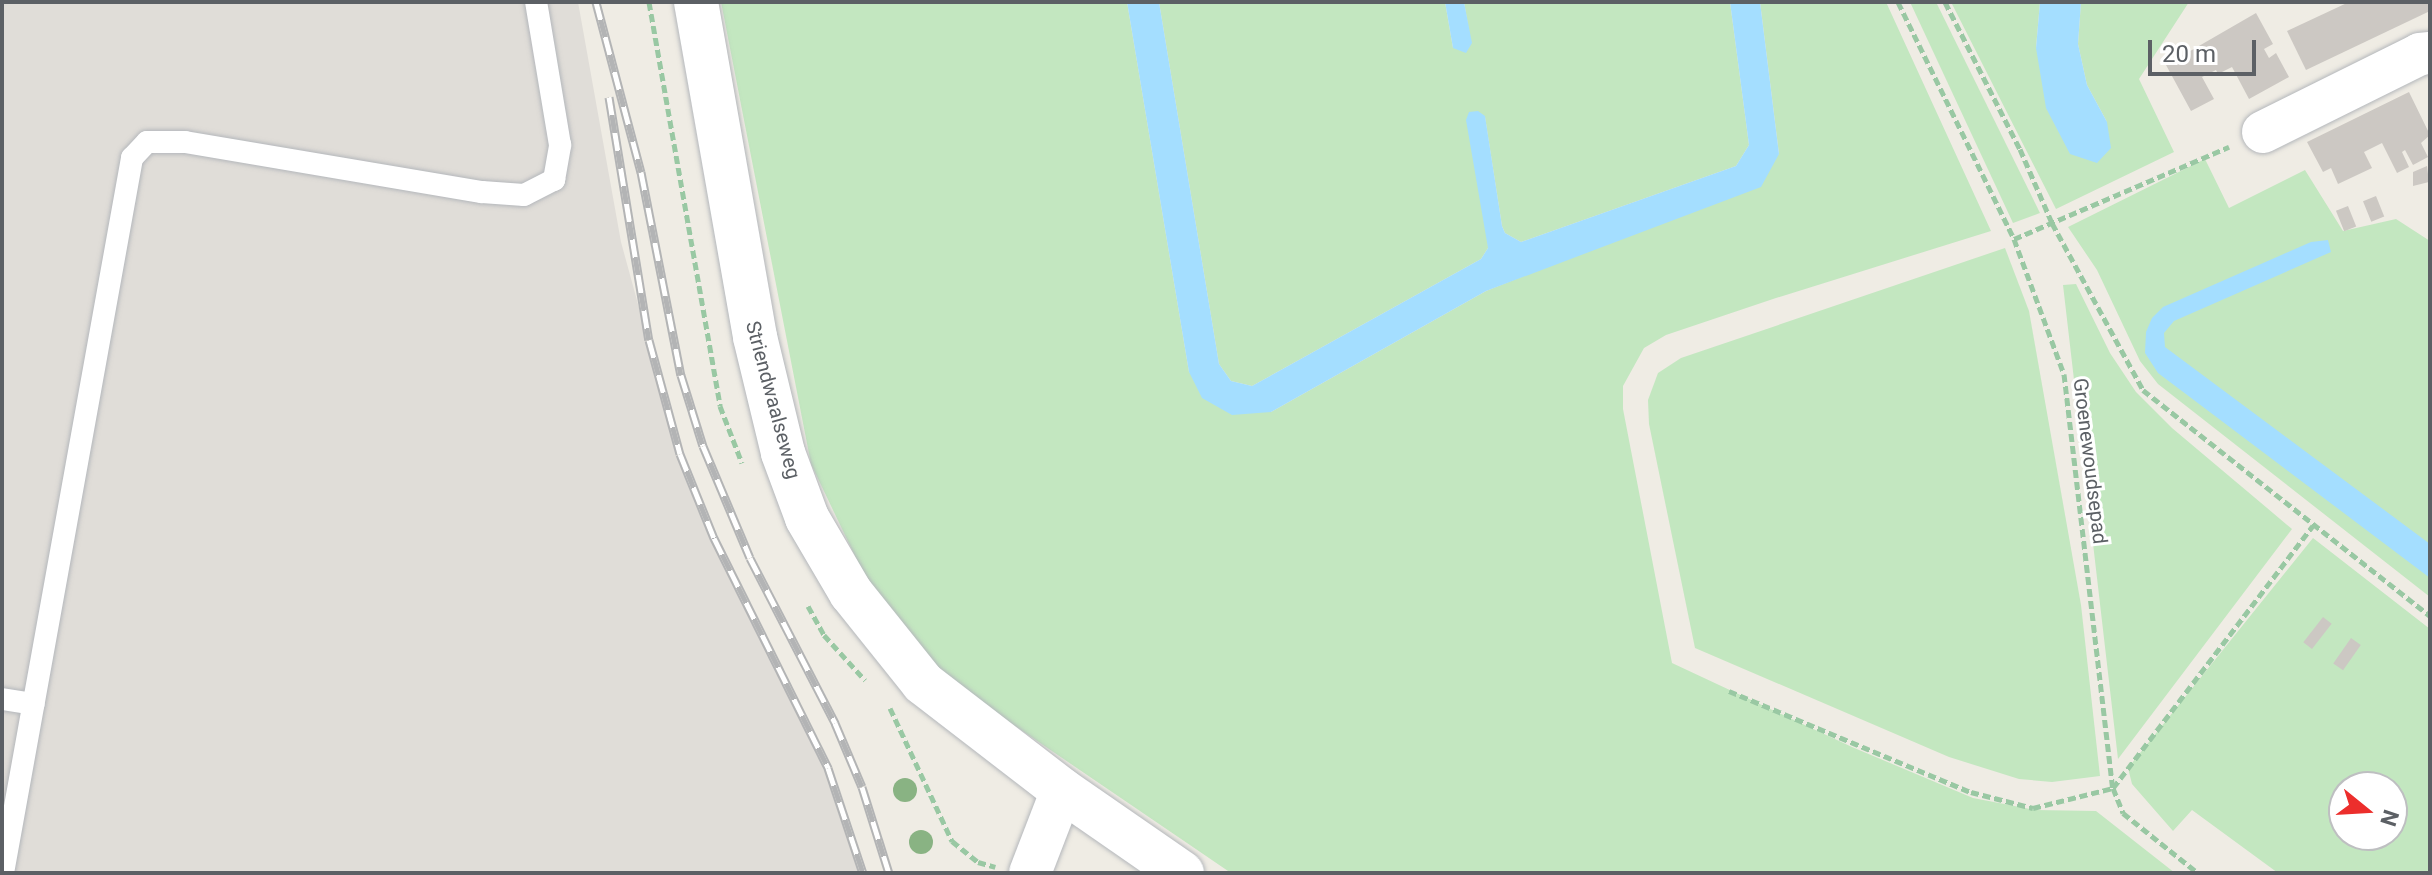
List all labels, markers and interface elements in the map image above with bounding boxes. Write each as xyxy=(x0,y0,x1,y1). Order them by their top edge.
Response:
scale bar xyxy=(2152,24,2260,74)
text: 20 m xyxy=(2162,40,2216,68)
street label: Striendwaalseweg xyxy=(740,318,806,482)
street label: Groenewoudsepad xyxy=(2068,377,2112,545)
north arrow xyxy=(2328,771,2408,851)
text: N xyxy=(2375,807,2404,829)

